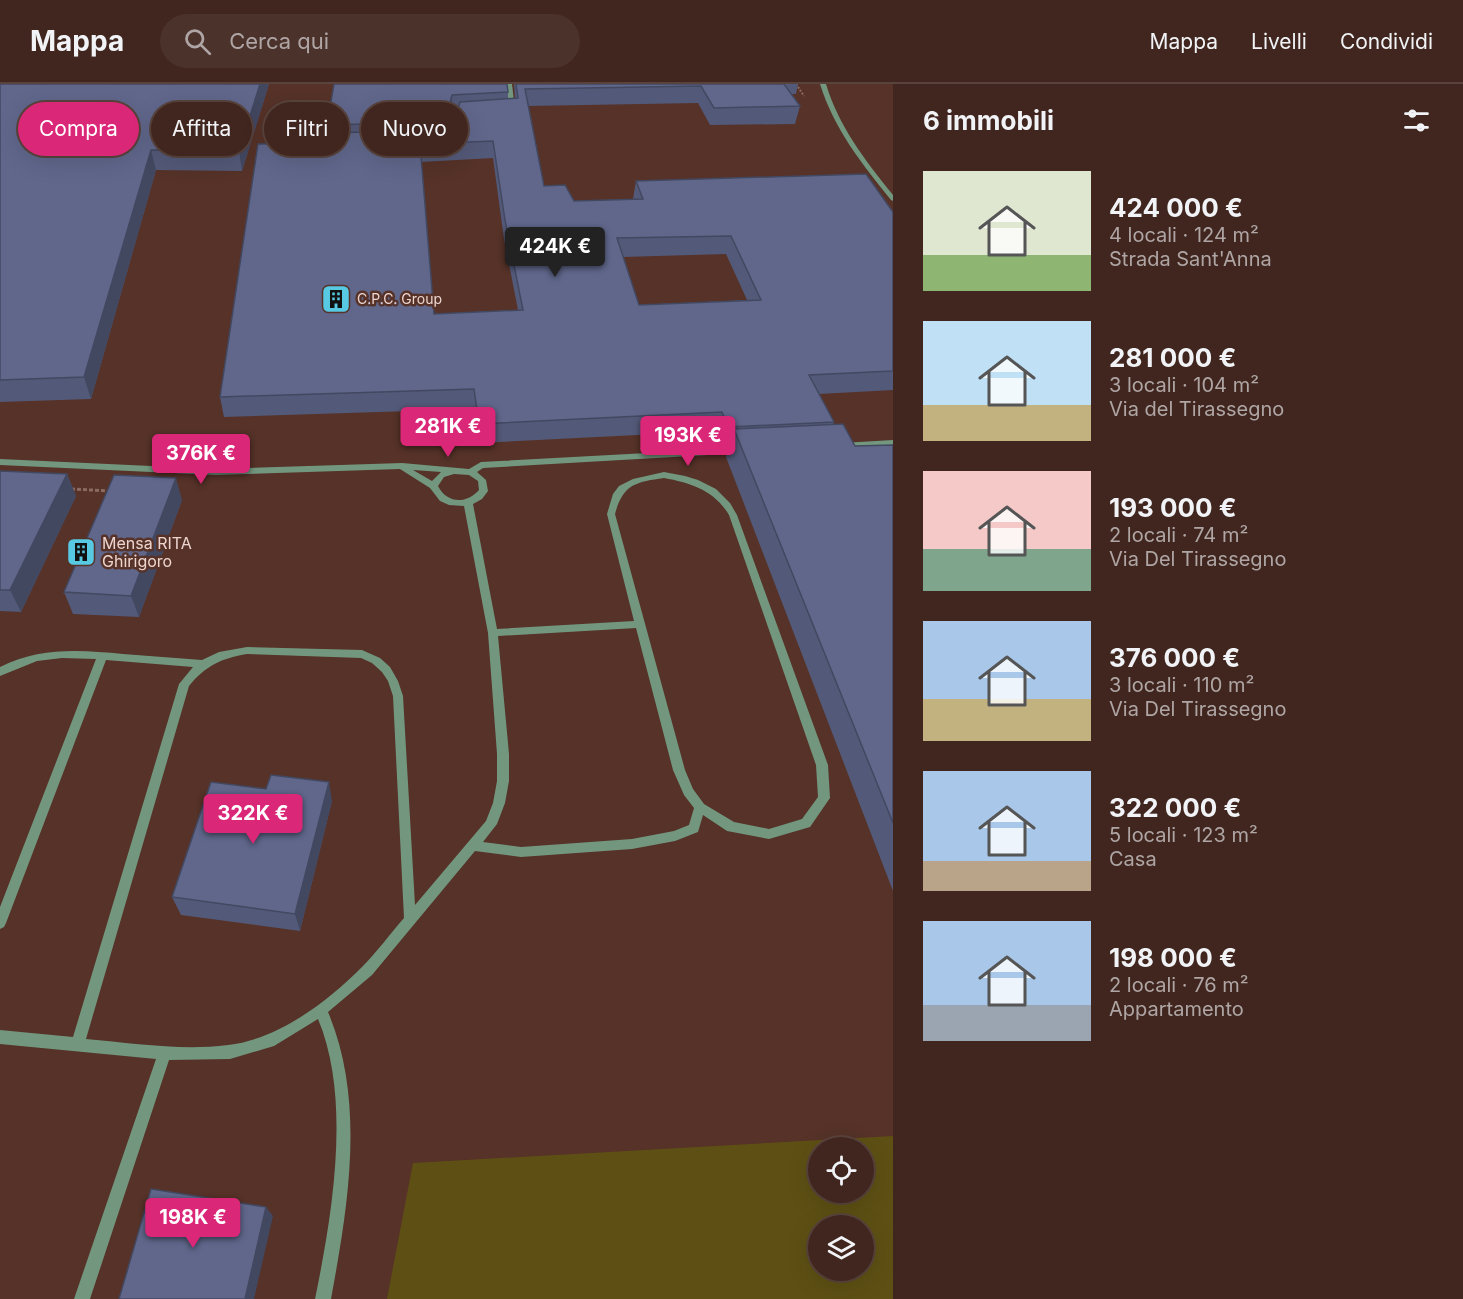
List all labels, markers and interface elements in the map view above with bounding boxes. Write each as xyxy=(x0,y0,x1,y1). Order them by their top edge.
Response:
search box xyxy=(160,14,580,68)
text: Mappa xyxy=(30,24,124,58)
icon: search xyxy=(181,25,214,58)
text: Cerca qui xyxy=(229,28,329,54)
text: Mappa xyxy=(1150,29,1218,54)
text: Livelli xyxy=(1251,29,1307,54)
text: Condividi xyxy=(1340,29,1433,54)
chip: Compra xyxy=(18,102,139,156)
chip: Affitta xyxy=(151,102,252,156)
chip: Filtri xyxy=(264,102,349,156)
chip: Nuovo xyxy=(361,102,468,156)
icon: filters xyxy=(1400,104,1433,137)
text: 6 immobili xyxy=(923,105,1054,136)
text: 424 000 € xyxy=(1109,192,1243,223)
icon: home xyxy=(971,195,1043,267)
text: 4 locali · 124 m² xyxy=(1109,223,1259,247)
pin: 424K € xyxy=(506,227,604,278)
text: 424K € xyxy=(519,234,591,258)
text: Strada Sant'Anna xyxy=(1109,247,1272,271)
building icon: C.P.C. Group xyxy=(320,283,352,315)
place label: C.P.C. Group xyxy=(357,290,442,307)
text: 281 000 € xyxy=(1109,342,1236,373)
icon: home xyxy=(971,345,1043,417)
text: 3 locali · 104 m² xyxy=(1109,373,1259,397)
text: Via del Tirassegno xyxy=(1109,397,1284,421)
pin: 281K € xyxy=(399,407,497,458)
text: 281K € xyxy=(414,414,482,438)
pin: 193K € xyxy=(639,416,737,467)
text: 193K € xyxy=(654,423,722,447)
pin: 376K € xyxy=(152,434,250,485)
text: 376K € xyxy=(166,441,236,465)
text: 193 000 € xyxy=(1109,492,1237,523)
icon: home xyxy=(971,495,1043,567)
text: 2 locali · 74 m² xyxy=(1109,523,1248,547)
place label: Mensa RITA Ghirigoro xyxy=(102,533,192,571)
building icon: Mensa RITA Ghirigoro xyxy=(65,536,97,568)
text: Via Del Tirassegno xyxy=(1109,547,1286,571)
text: 376 000 € xyxy=(1109,642,1240,673)
icon: home xyxy=(971,645,1043,717)
text: 3 locali · 110 m² xyxy=(1109,673,1254,697)
text: Via Del Tirassegno xyxy=(1109,697,1286,721)
text: 322 000 € xyxy=(1109,792,1241,823)
pin: 322K € xyxy=(204,794,302,845)
icon: home xyxy=(971,795,1043,867)
text: 322K € xyxy=(218,801,288,825)
text: 5 locali · 123 m² xyxy=(1109,823,1258,847)
text: Casa xyxy=(1109,847,1157,871)
text: 198 000 € xyxy=(1109,942,1237,973)
icon: home xyxy=(971,945,1043,1017)
text: 2 locali · 76 m² xyxy=(1109,973,1249,997)
text: Appartamento xyxy=(1109,997,1244,1021)
map controls xyxy=(808,1137,874,1281)
button: locate xyxy=(808,1137,874,1203)
pin: 198K € xyxy=(144,1198,242,1249)
text: 198K € xyxy=(159,1205,227,1229)
button: layers xyxy=(808,1215,874,1281)

